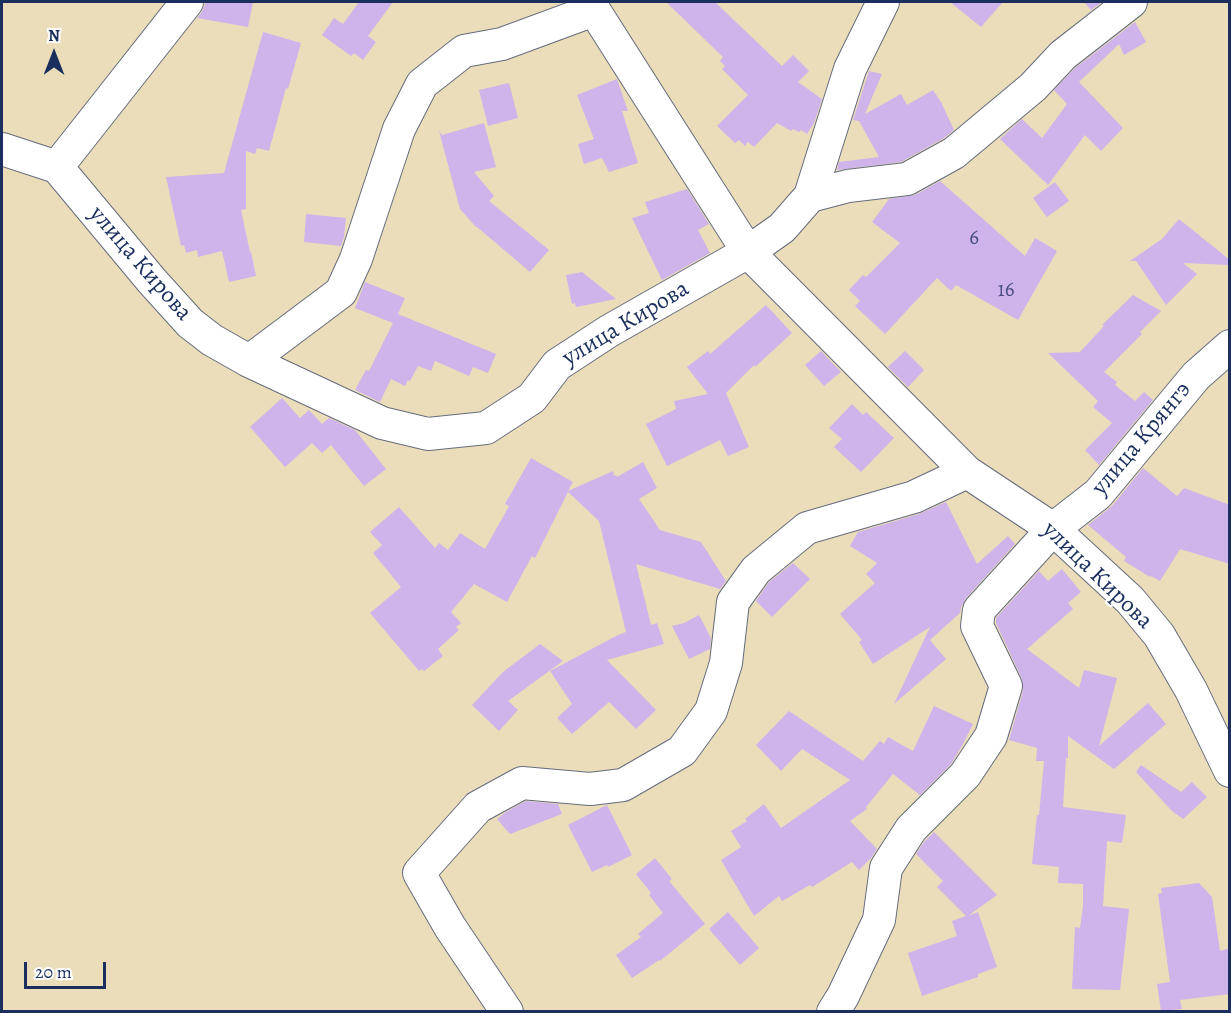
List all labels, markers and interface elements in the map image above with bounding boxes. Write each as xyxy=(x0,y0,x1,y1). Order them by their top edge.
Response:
north arrow xyxy=(24,24,84,84)
text: N xyxy=(48,25,60,47)
street label: улица Кирова xyxy=(82,201,198,327)
house number: 6 xyxy=(969,226,979,252)
street label: улица Кирова xyxy=(557,275,695,373)
house number: 16 xyxy=(998,278,1014,304)
street label: улица Крянгэ xyxy=(1086,376,1198,502)
street label: улица Кирова xyxy=(1036,516,1158,636)
scale bar xyxy=(27,950,110,988)
text: 20 m xyxy=(35,960,72,984)

